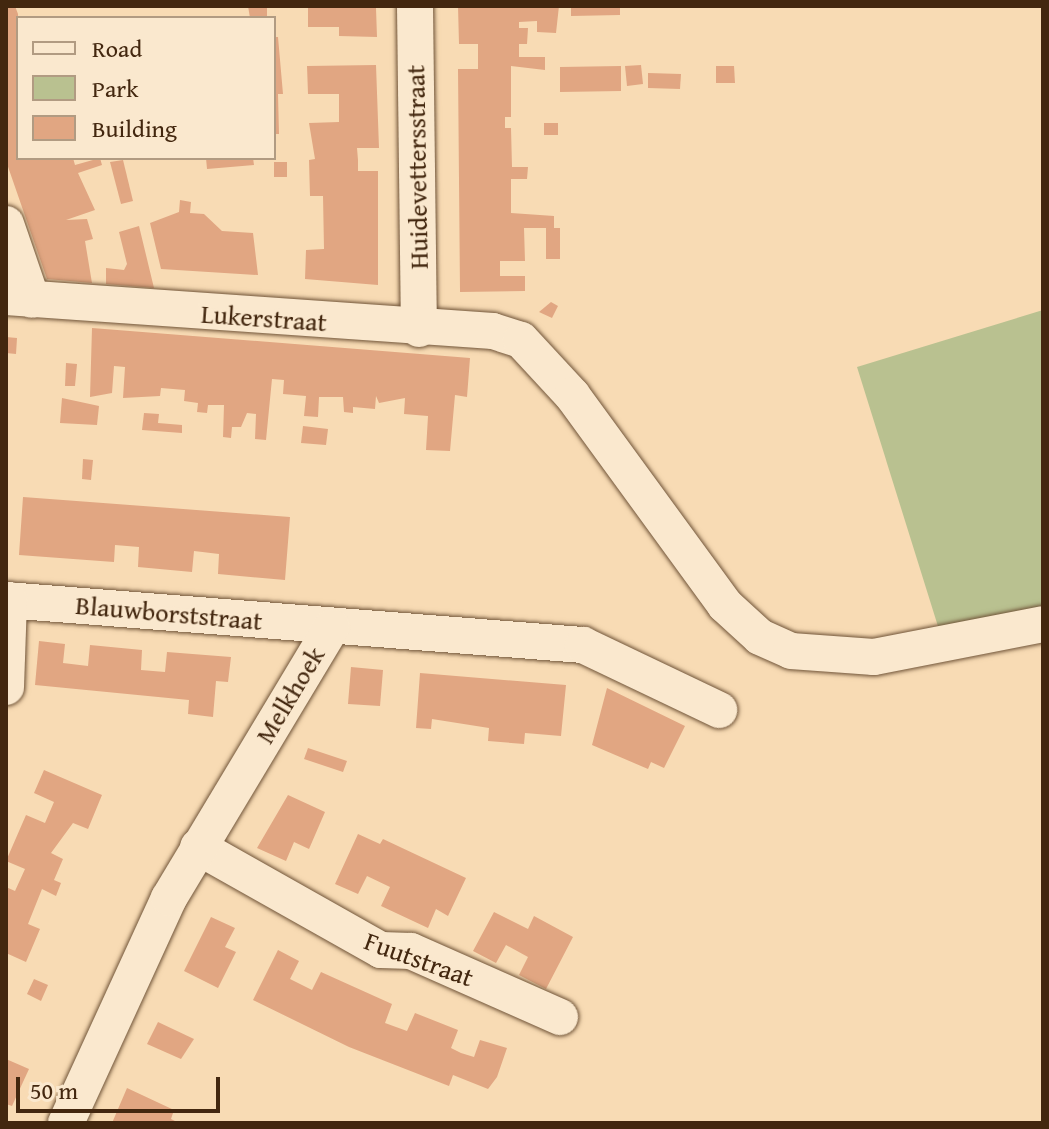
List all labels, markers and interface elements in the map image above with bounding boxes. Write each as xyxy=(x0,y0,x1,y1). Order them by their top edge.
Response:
legend xyxy=(16,16,276,160)
text: Road xyxy=(92,31,142,66)
street label: Huidevettersstraat xyxy=(400,64,434,270)
text: Park xyxy=(92,71,138,106)
text: Building xyxy=(92,111,177,146)
street label: Lukerstraat xyxy=(200,298,328,338)
street label: Blauwborststraat xyxy=(74,589,264,637)
street label: Melkhoek xyxy=(249,641,331,749)
street label: Fuutstraat xyxy=(360,925,478,993)
scale bar xyxy=(20,1061,224,1111)
text: 50 m xyxy=(30,1073,78,1108)

